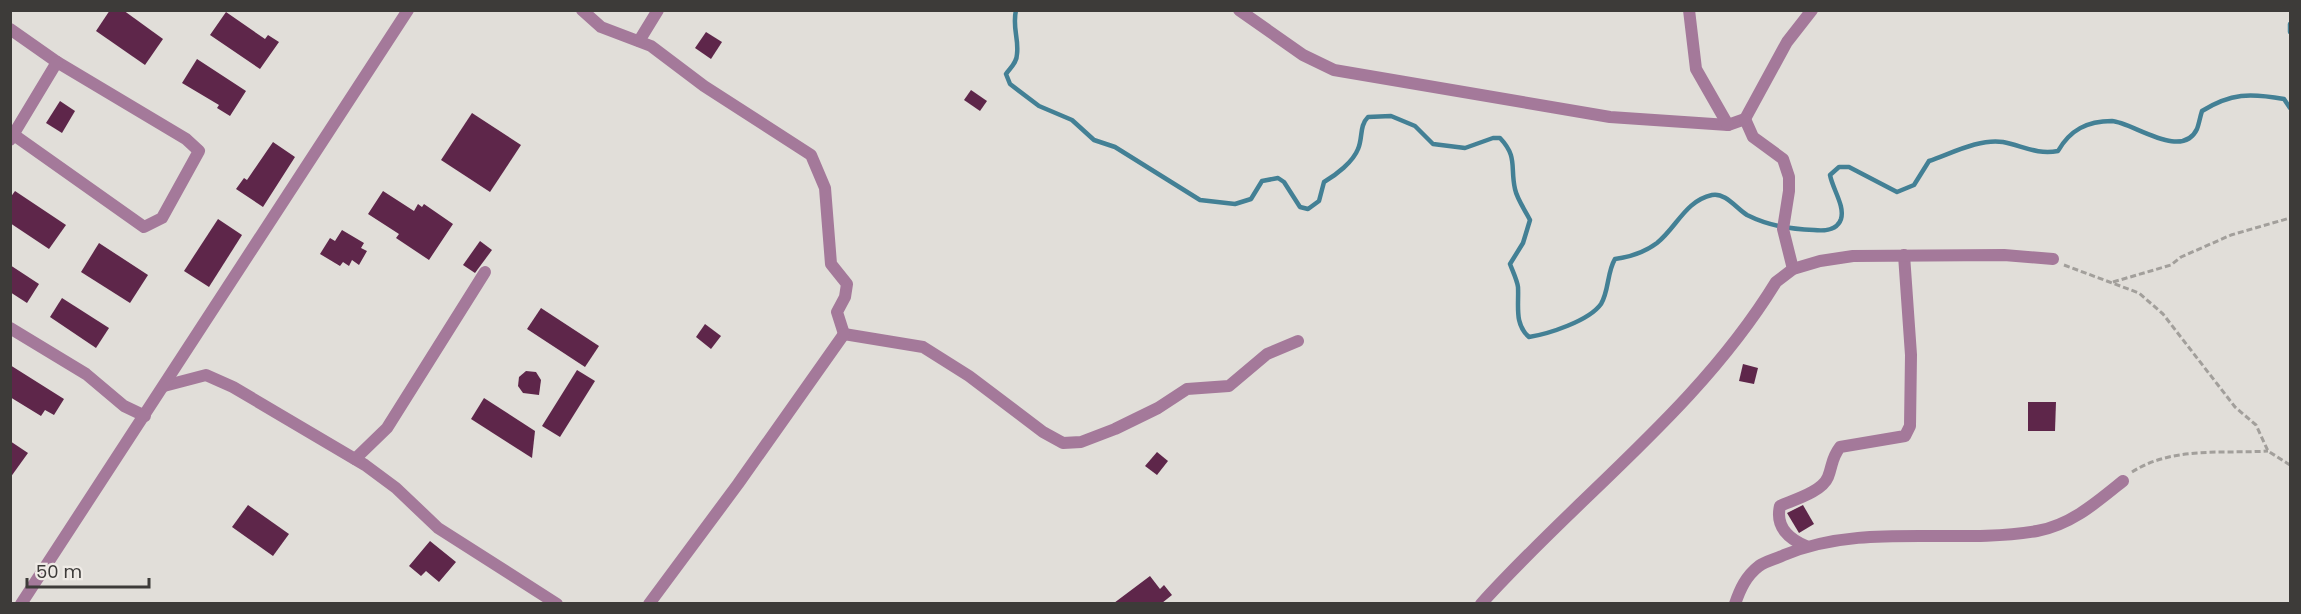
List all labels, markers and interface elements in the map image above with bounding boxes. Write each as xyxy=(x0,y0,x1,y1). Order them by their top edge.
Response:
scale bar xyxy=(27,551,148,589)
text: 50 m xyxy=(36,559,82,584)

